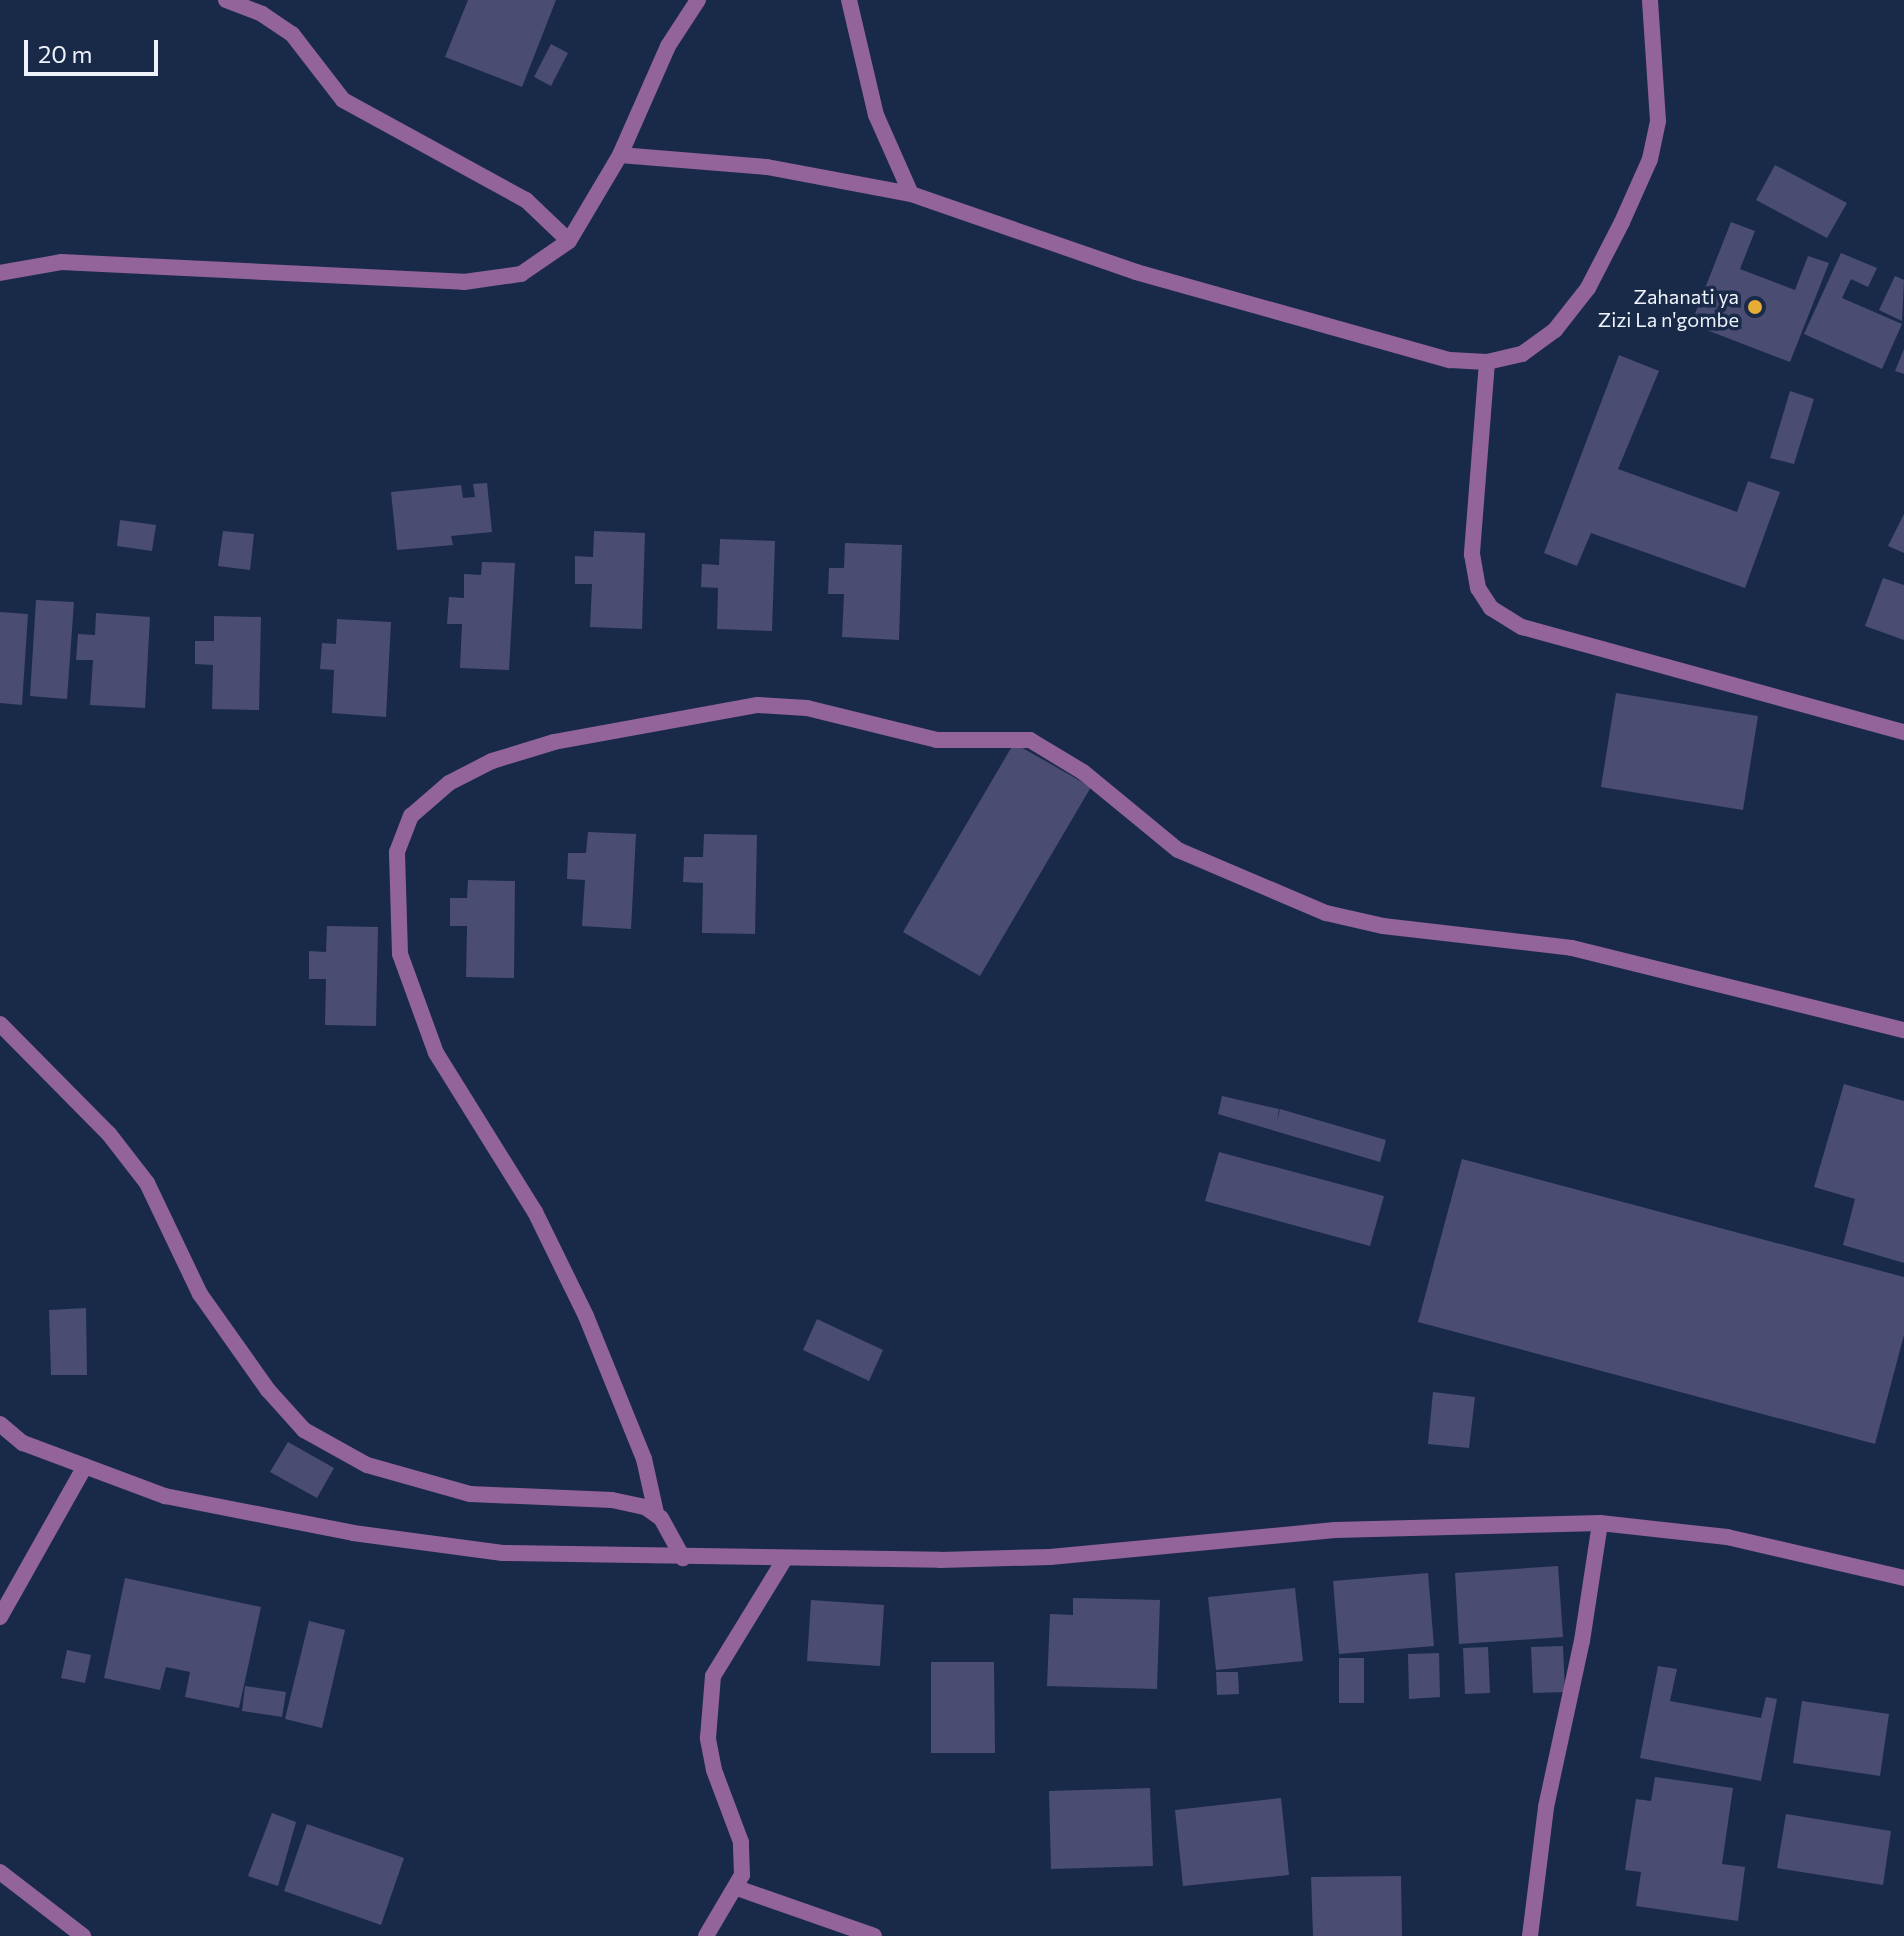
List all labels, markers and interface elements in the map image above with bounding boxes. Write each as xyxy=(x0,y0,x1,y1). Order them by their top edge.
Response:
scale bar xyxy=(28,24,162,74)
text: 20 m xyxy=(38,39,92,68)
place label: Zahanati ya Zizi La n'gombe xyxy=(1598,284,1739,331)
marker: Zahanati ya Zizi La n'gombe xyxy=(1746,298,1764,316)

